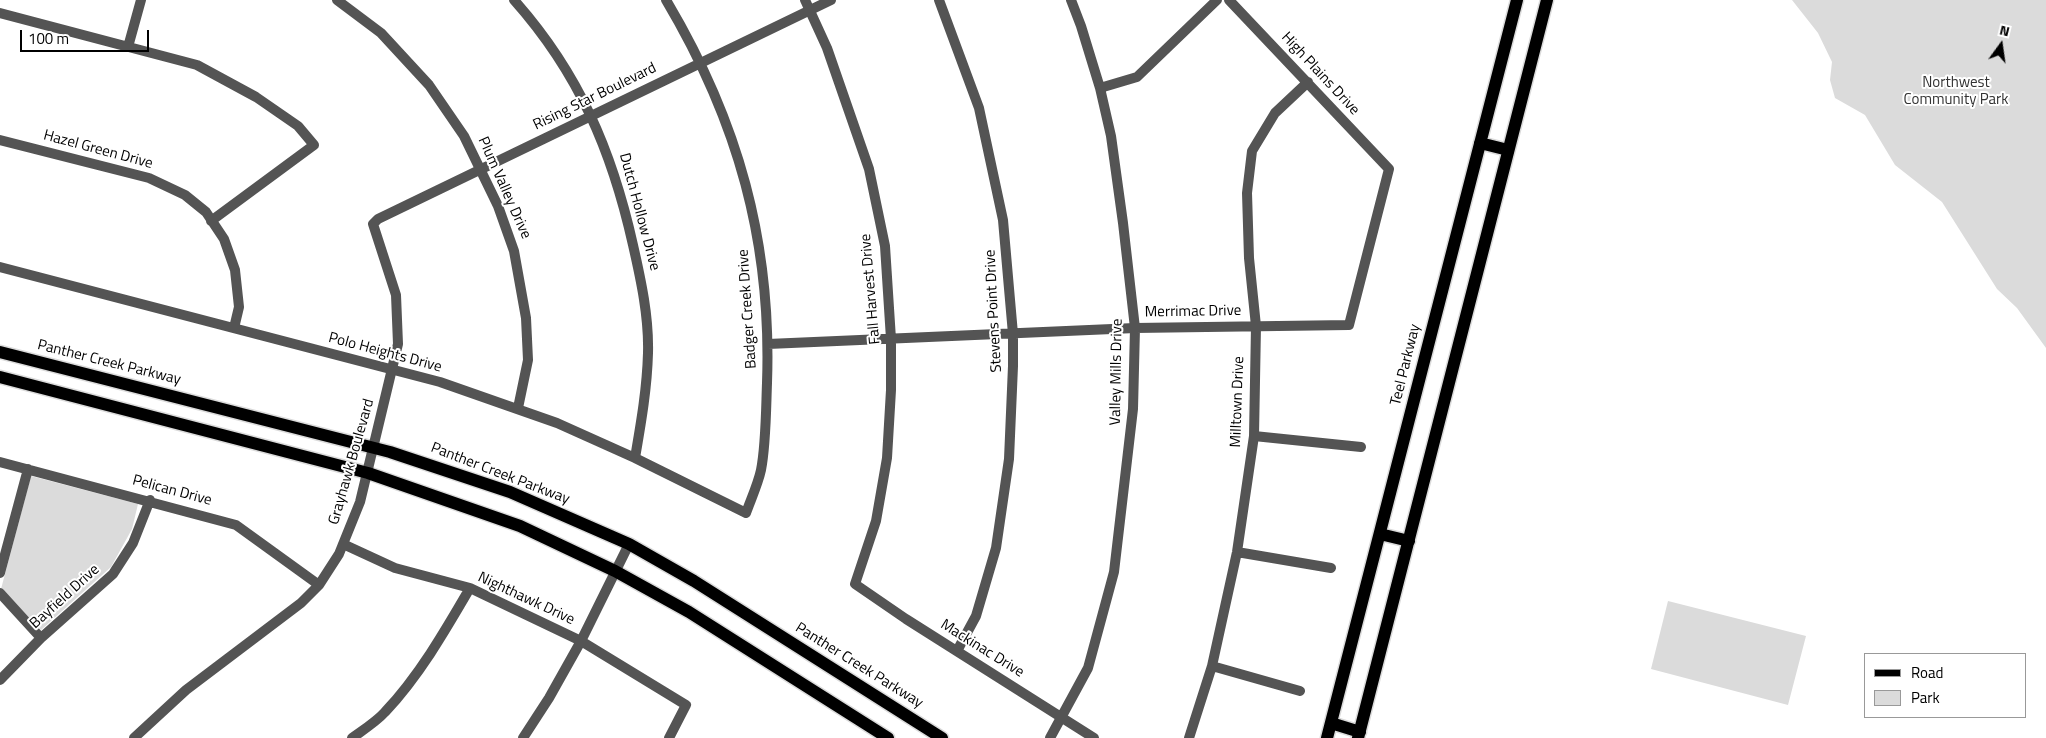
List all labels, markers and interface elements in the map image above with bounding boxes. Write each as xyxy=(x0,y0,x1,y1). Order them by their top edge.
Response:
text: N xyxy=(1997,19,2012,41)
scale bar xyxy=(22,20,151,52)
north arrow xyxy=(1976,20,2026,70)
text: 100 m xyxy=(28,27,69,50)
street label: High Plains Drive xyxy=(1277,29,1363,119)
street label: Rising Star Boulevard xyxy=(531,59,659,135)
park label: Northwest Community Park xyxy=(1904,74,2008,109)
street label: Hazel Green Drive xyxy=(41,127,155,173)
street label: Plum Valley Drive xyxy=(473,134,535,242)
street label: Dutch Hollow Drive xyxy=(615,151,663,273)
street label: Fall Harvest Drive xyxy=(857,233,885,345)
street label: Badger Creek Drive xyxy=(735,248,761,370)
street label: Stevens Point Drive xyxy=(982,249,1006,373)
street label: Merrimac Drive xyxy=(1145,302,1241,322)
street label: Valley Mills Drive xyxy=(1107,319,1127,425)
street label: Teel Parkway xyxy=(1387,322,1425,408)
street label: Polo Heights Drive xyxy=(326,329,444,377)
street label: Panther Creek Parkway xyxy=(35,336,183,390)
street label: Milltown Drive xyxy=(1227,356,1249,448)
street label: Grayhawk Boulevard xyxy=(325,397,379,527)
street label: Panther Creek Parkway xyxy=(428,439,572,509)
street label: Pelican Drive xyxy=(130,472,214,510)
street label: Bayfield Drive xyxy=(27,561,103,633)
street label: Nighthawk Drive xyxy=(475,569,577,629)
street label: Mackinac Drive xyxy=(937,616,1027,682)
street label: Panther Creek Parkway xyxy=(792,619,926,713)
legend xyxy=(1864,653,2026,718)
text: Road xyxy=(1911,661,1943,684)
text: Park xyxy=(1911,686,1940,709)

